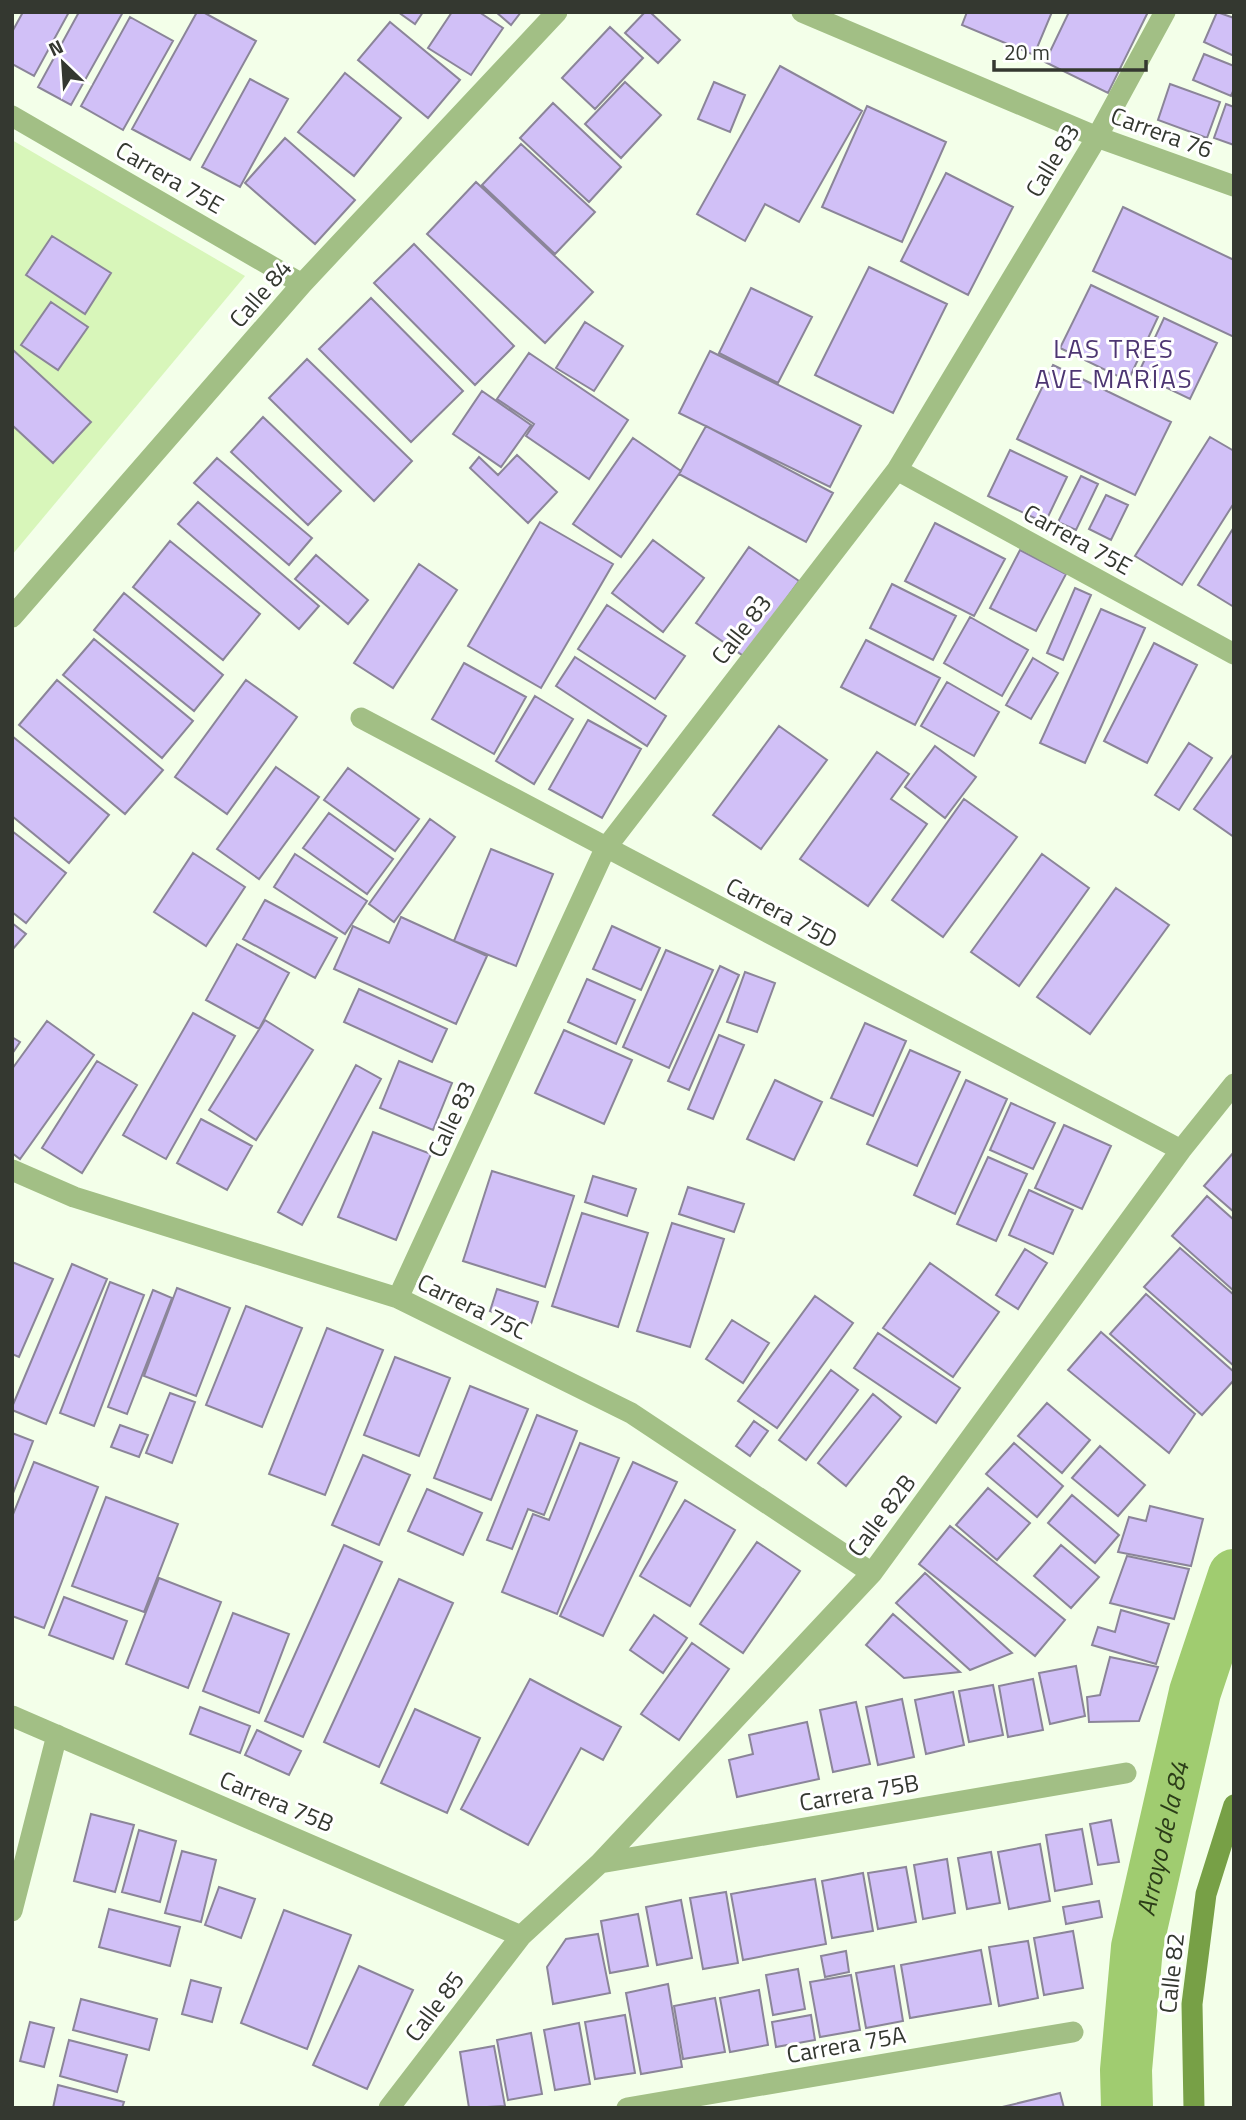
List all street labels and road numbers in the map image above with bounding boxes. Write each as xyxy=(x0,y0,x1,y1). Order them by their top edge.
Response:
street label: Carrera 76 xyxy=(1106,97,1218,167)
street label: Calle 83 xyxy=(1016,116,1088,204)
street label: Carrera 75E xyxy=(109,132,231,222)
street label: Calle 84 xyxy=(220,251,300,335)
street label: Carrera 75E xyxy=(1017,494,1139,584)
street label: Calle 83 xyxy=(702,586,780,672)
street label: Carrera 75D xyxy=(720,868,844,956)
street label: Calle 83 xyxy=(418,1075,484,1163)
street label: Carrera 75C xyxy=(412,1264,534,1348)
street label: Calle 82B xyxy=(838,1466,924,1564)
street label: Carrera 75B xyxy=(214,1761,340,1841)
street label: Carrera 75B xyxy=(796,1764,922,1820)
street label: Calle 82 xyxy=(1149,1931,1193,2015)
street label: Calle 85 xyxy=(395,1963,473,2049)
street label: Carrera 75A xyxy=(784,2016,908,2072)

